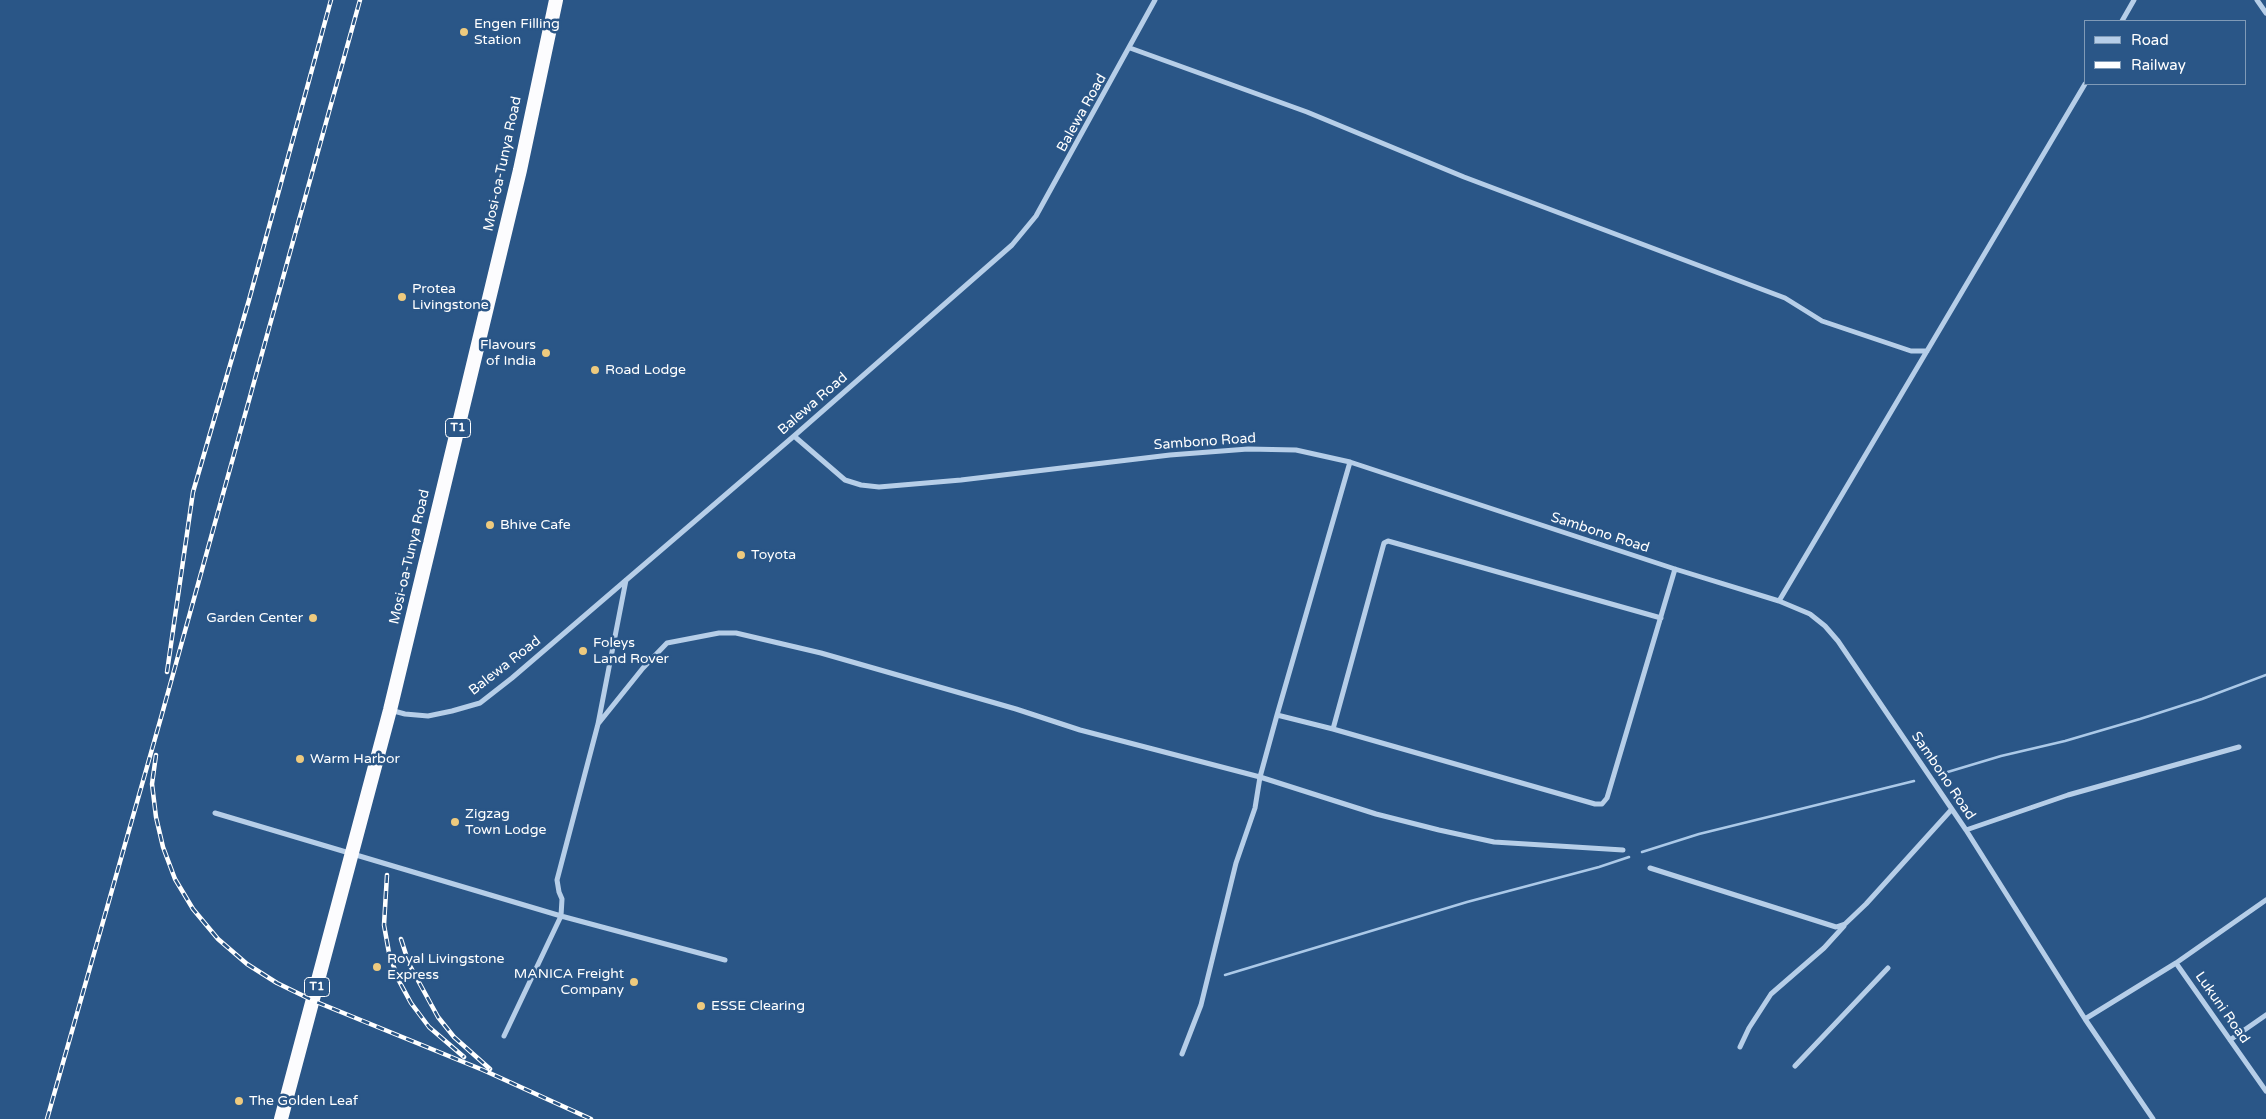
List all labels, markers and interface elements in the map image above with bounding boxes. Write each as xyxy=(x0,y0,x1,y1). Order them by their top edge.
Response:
place label: Engen Filling Station xyxy=(474,16,560,48)
legend xyxy=(2084,20,2246,85)
marker: Engen Filling Station xyxy=(458,26,470,38)
text: Road xyxy=(2131,31,2169,49)
text: Railway xyxy=(2131,56,2186,74)
street label: Balewa Road xyxy=(1054,71,1110,155)
street label: Mosi-oa-Tunya Road xyxy=(480,95,526,233)
place label: Protea Livingstone xyxy=(412,281,489,314)
marker: Protea Livingstone xyxy=(396,291,408,303)
place label: Flavours of India xyxy=(480,337,536,370)
marker: Flavours of India xyxy=(540,347,552,359)
place label: Road Lodge xyxy=(605,362,686,378)
marker: Road Lodge xyxy=(589,364,601,376)
street label: Balewa Road xyxy=(775,369,851,439)
road number: T1 xyxy=(446,418,470,438)
street label: Sambono Road xyxy=(1153,430,1257,454)
street label: Mosi-oa-Tunya Road xyxy=(386,488,434,626)
street label: Sambono Road xyxy=(1549,509,1651,557)
place label: Bhive Cafe xyxy=(500,517,571,533)
marker: Bhive Cafe xyxy=(484,519,496,531)
place label: Toyota xyxy=(751,547,796,563)
marker: Toyota xyxy=(735,549,747,561)
place label: Garden Center xyxy=(206,610,303,626)
marker: Garden Center xyxy=(307,612,319,624)
street label: Balewa Road xyxy=(466,633,544,699)
place label: Foleys Land Rover xyxy=(593,635,669,668)
marker: Foleys Land Rover xyxy=(577,645,589,657)
street label: Sambono Road xyxy=(1907,729,1979,823)
place label: Warm Harbor xyxy=(310,751,400,767)
marker: Warm Harbor xyxy=(294,753,306,765)
place label: Zigzag Town Lodge xyxy=(465,806,546,839)
marker: Zigzag Town Lodge xyxy=(449,816,461,828)
place label: Royal Livingstone Express xyxy=(387,951,505,984)
marker: Royal Livingstone Express xyxy=(371,961,383,973)
place label: MANICA Freight Company xyxy=(514,966,624,999)
street label: Lukuni Road xyxy=(2191,969,2253,1047)
marker: MANICA Freight Company xyxy=(628,976,640,988)
road number: T1 xyxy=(304,978,330,996)
place label: ESSE Clearing xyxy=(711,998,805,1014)
marker: ESSE Clearing xyxy=(695,1000,707,1012)
place label: The Golden Leaf xyxy=(249,1093,358,1109)
marker: The Golden Leaf xyxy=(233,1095,245,1107)

